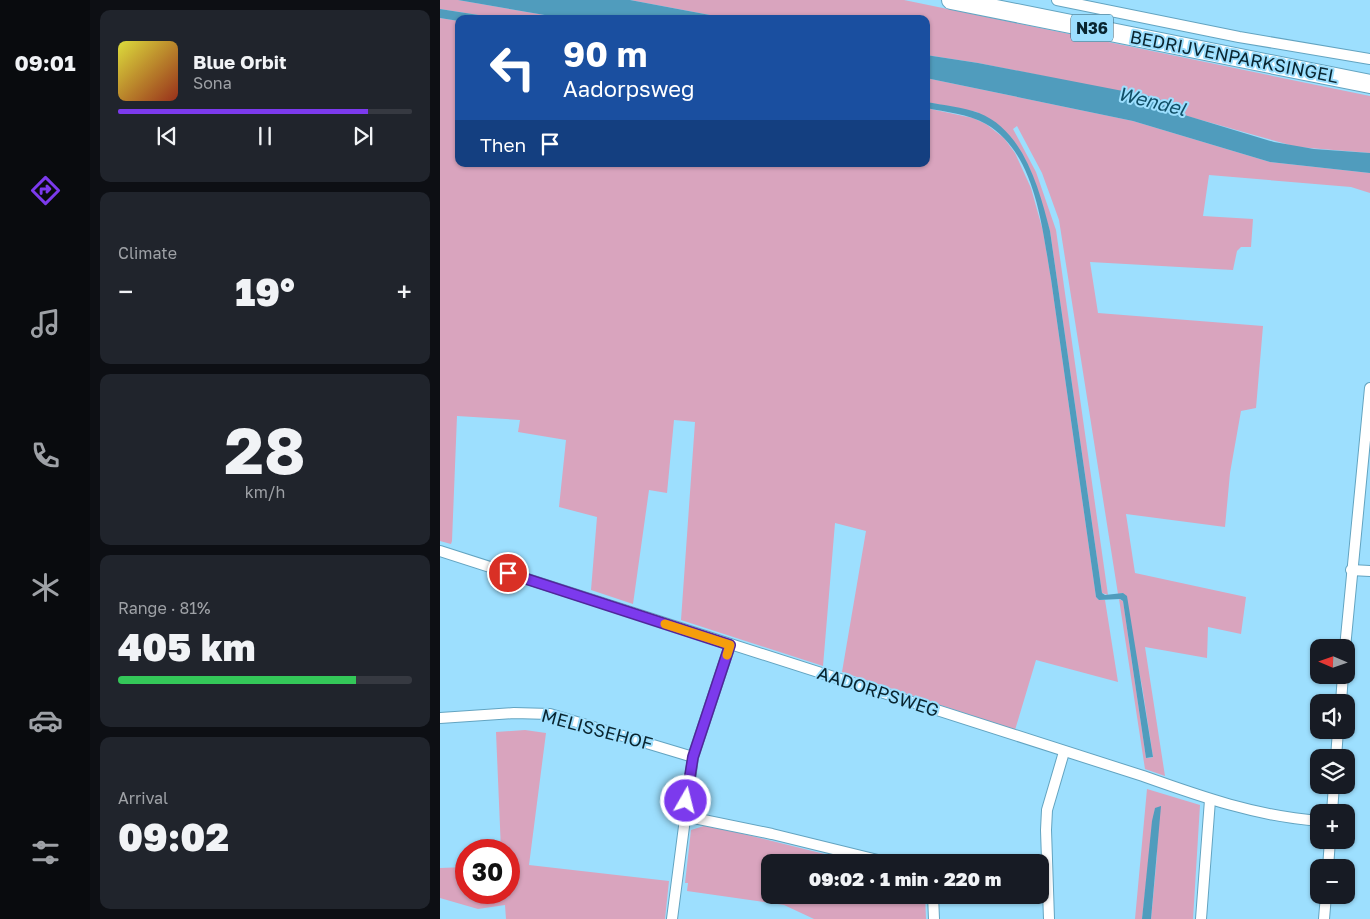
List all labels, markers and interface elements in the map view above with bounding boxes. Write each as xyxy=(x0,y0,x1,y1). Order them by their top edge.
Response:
road number: N36 xyxy=(1071,14,1113,42)
street label: BEDRIJVENPARKSINGEL xyxy=(1128,25,1340,87)
text: 90 m xyxy=(563,33,647,75)
icon: left xyxy=(480,35,545,100)
text: 09:01 xyxy=(15,49,75,76)
text: Blue Orbit xyxy=(193,50,287,73)
text: Sona xyxy=(193,73,232,93)
text: Aadorpsweg xyxy=(563,75,695,102)
water label: Wendel xyxy=(1116,81,1189,120)
icon: previous xyxy=(153,122,181,150)
icon: pause xyxy=(251,122,279,150)
icon: next xyxy=(349,122,377,150)
icon: arrive xyxy=(536,130,564,158)
text: Then xyxy=(480,133,526,156)
icon: directions xyxy=(28,173,63,208)
text: Climate xyxy=(118,243,177,263)
text: 19° xyxy=(235,269,295,314)
text: − xyxy=(118,275,133,308)
text: + xyxy=(397,275,412,308)
icon: music xyxy=(28,306,63,341)
text: 28 xyxy=(224,410,306,488)
icon: phone xyxy=(28,438,63,473)
text: km/h xyxy=(245,482,285,502)
pin xyxy=(487,552,529,594)
icon: arrive xyxy=(494,559,522,587)
icon: climate xyxy=(28,570,63,605)
text: Range · 81% xyxy=(118,598,210,618)
text: 405 km xyxy=(118,624,256,669)
north arrow xyxy=(1310,639,1355,684)
map controls xyxy=(1310,639,1355,904)
street label: AADORPSWEG xyxy=(815,661,942,721)
button: sound xyxy=(1310,694,1355,739)
icon: car xyxy=(28,703,63,738)
street label: MELISSEHOF xyxy=(539,704,655,754)
button: layers xyxy=(1310,749,1355,794)
position arrow xyxy=(659,774,711,826)
text: Arrival xyxy=(118,788,168,808)
button: + xyxy=(1310,804,1355,849)
text: 09:02 xyxy=(118,814,229,859)
icon: filters xyxy=(28,835,63,870)
speed limit sign: 30 xyxy=(455,839,520,904)
button: − xyxy=(1310,859,1355,904)
text: 09:02 · 1 min · 220 m xyxy=(809,867,1001,890)

